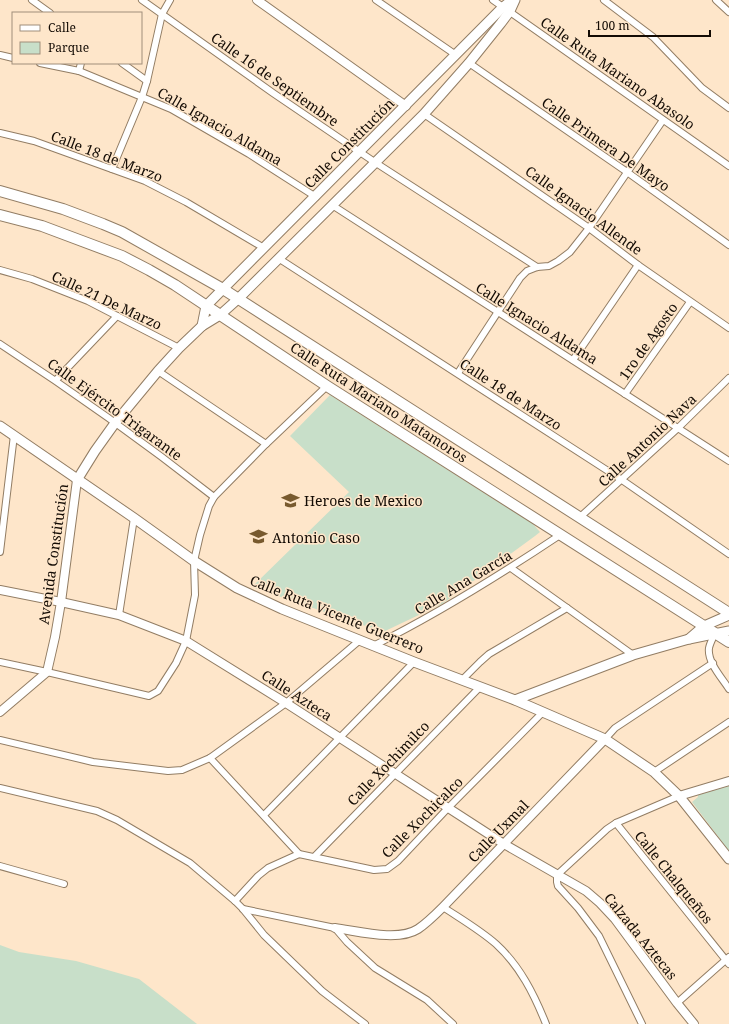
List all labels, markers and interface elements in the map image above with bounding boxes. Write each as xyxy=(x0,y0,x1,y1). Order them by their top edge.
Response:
legend xyxy=(12,12,142,64)
street label: Calle Ruta Mariano Abasolo xyxy=(537,12,699,134)
scale bar xyxy=(589,12,710,38)
text: 100 m xyxy=(595,17,630,34)
text: Calle xyxy=(48,19,76,36)
street label: Calle 16 de Septiembre xyxy=(207,28,343,130)
text: Parque xyxy=(48,39,89,56)
street label: Calle Ignacio Aldama xyxy=(154,83,286,169)
street label: Calle Primera De Mayo xyxy=(538,93,674,195)
street label: Calle Constitución xyxy=(300,94,398,192)
street label: Calle 18 de Marzo xyxy=(48,126,166,186)
street label: Calle Ignacio Allende xyxy=(522,161,646,259)
street label: Calle 21 De Marzo xyxy=(49,266,165,334)
street label: Calle Ignacio Aldama xyxy=(472,278,602,368)
street label: 1ro de Agosto xyxy=(614,299,682,383)
street label: Calle Ruta Mariano Matamoros xyxy=(287,337,471,467)
street label: Calle Ejército Trigarante xyxy=(44,354,186,464)
street label: Calle 18 de Marzo xyxy=(456,354,566,434)
street label: Calle Antonio Nava xyxy=(594,389,700,491)
street label: Avenida Constitución xyxy=(34,482,72,626)
school or university icon: Heroes de Mexico xyxy=(281,490,301,510)
place label: Heroes de Mexico xyxy=(304,491,423,510)
school or university icon: Antonio Caso xyxy=(249,527,269,547)
place label: Antonio Caso xyxy=(272,528,360,547)
street label: Calle Ana García xyxy=(411,545,515,619)
street label: Calle Ruta Vicente Guerrero xyxy=(247,570,427,658)
street label: Calle Azteca xyxy=(258,665,336,725)
street label: Calle Xochimilco xyxy=(343,717,433,809)
street label: Calle Xochicalco xyxy=(377,772,467,862)
street label: Calle Uxmal xyxy=(463,795,533,866)
street label: Calle Chalqueños xyxy=(631,827,717,927)
street label: Calzada Aztecas xyxy=(600,889,682,983)

